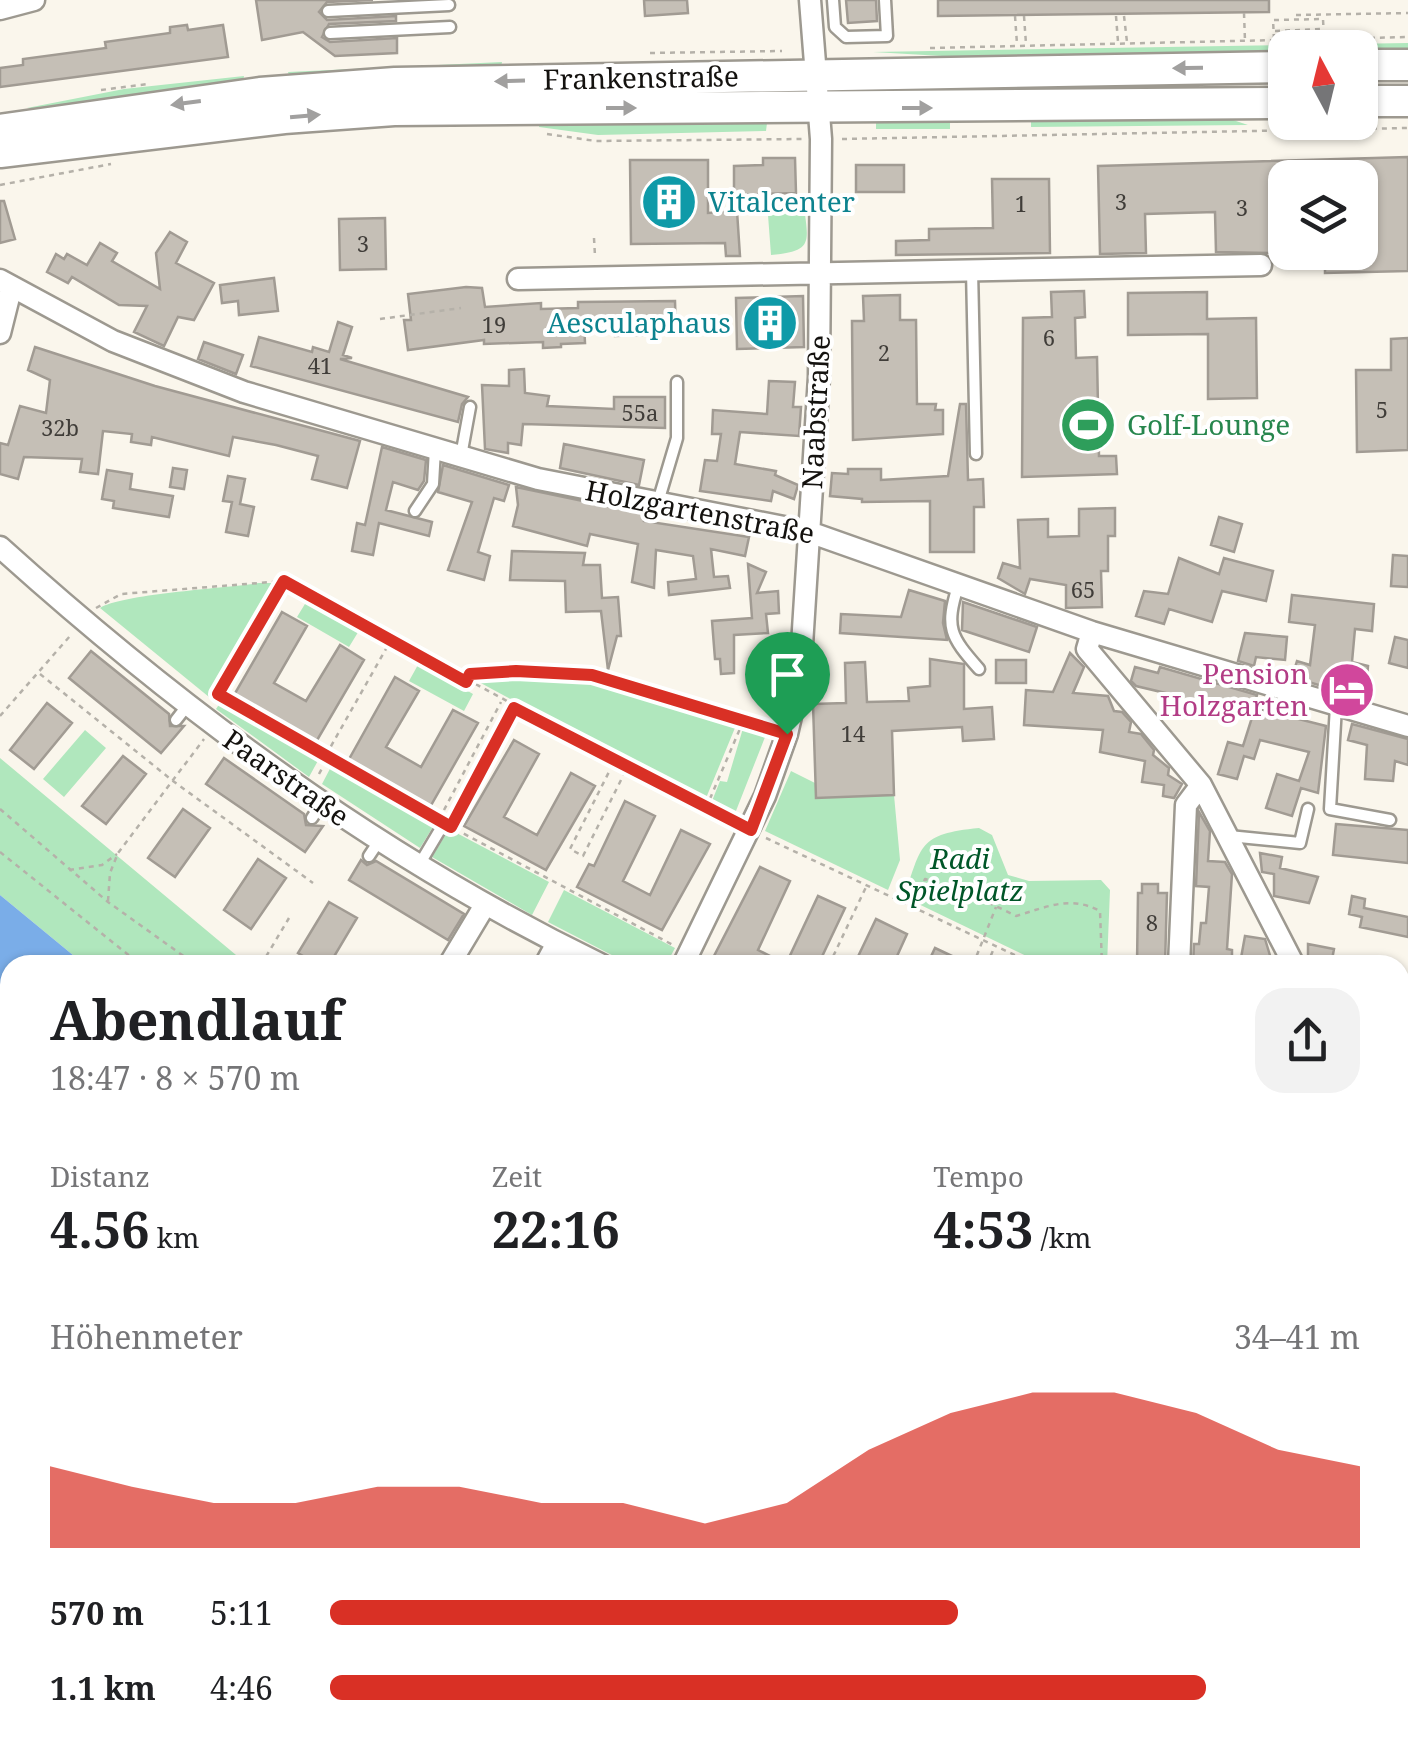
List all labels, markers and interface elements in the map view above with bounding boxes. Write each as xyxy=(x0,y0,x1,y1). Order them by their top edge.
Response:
north arrow xyxy=(1268,30,1378,140)
map controls xyxy=(1268,30,1378,270)
street label: Frankenstraße xyxy=(543,56,739,98)
one-way arrow xyxy=(1171,61,1203,77)
one-way arrow xyxy=(493,73,525,89)
one-way arrow xyxy=(169,96,201,112)
one-way arrow xyxy=(606,100,638,116)
one-way arrow xyxy=(902,100,934,116)
one-way arrow xyxy=(290,108,322,124)
button: layers xyxy=(1268,160,1378,270)
building icon: Vitalcenter xyxy=(639,172,699,232)
place label: Vitalcenter xyxy=(708,182,855,220)
house number: 3 xyxy=(1115,186,1127,216)
house number: 1 xyxy=(1015,188,1027,218)
house number: 3 xyxy=(1236,192,1248,222)
house number: 3 xyxy=(357,228,369,258)
building icon: Aesculaphaus xyxy=(740,293,800,353)
place label: Aesculaphaus xyxy=(547,303,731,341)
house number: 19 xyxy=(482,309,506,339)
house number: 6 xyxy=(1043,322,1055,352)
street label: Naabstraße xyxy=(792,334,838,490)
house number: 2 xyxy=(878,337,890,367)
house number: 41 xyxy=(308,350,332,380)
house number: 5 xyxy=(1376,394,1388,424)
sports icon: Golf-Lounge xyxy=(1058,395,1118,455)
house number: 55a xyxy=(622,397,658,427)
place label: Golf-Lounge xyxy=(1127,405,1290,443)
house number: 32b xyxy=(41,412,79,442)
street label: Holzgartenstraße xyxy=(583,470,818,552)
house number: 65 xyxy=(1071,574,1095,604)
pin xyxy=(745,632,830,735)
icon: arrive xyxy=(760,647,815,702)
place label: Pension Holzgarten xyxy=(1160,654,1308,724)
hotel icon: Pension Holzgarten xyxy=(1317,660,1377,720)
house number: 14 xyxy=(841,718,865,748)
street label: Paarstraße xyxy=(216,720,357,835)
park label: Radi Spielplatz xyxy=(896,839,1024,909)
house number: 8 xyxy=(1146,907,1158,937)
text: Abendlauf xyxy=(50,981,342,1056)
button: share xyxy=(1255,988,1360,1093)
text: 18:47 · 8 × 570 m xyxy=(50,1056,300,1099)
text: Distanz xyxy=(50,1157,150,1195)
text: Zeit xyxy=(492,1157,542,1195)
text: Tempo xyxy=(933,1157,1024,1195)
text: 4.56 xyxy=(50,1195,149,1263)
text: 22:16 xyxy=(492,1195,620,1263)
text: 4:53 xyxy=(933,1195,1033,1263)
text: km xyxy=(149,1218,200,1256)
text: /km xyxy=(1033,1218,1091,1256)
text: Höhenmeter xyxy=(50,1315,243,1358)
text: 34–41 m xyxy=(1234,1315,1360,1358)
text: 570 m xyxy=(50,1591,144,1634)
text: 5:11 xyxy=(210,1591,273,1634)
text: 1.1 km xyxy=(50,1666,156,1709)
text: 4:46 xyxy=(210,1666,273,1709)

